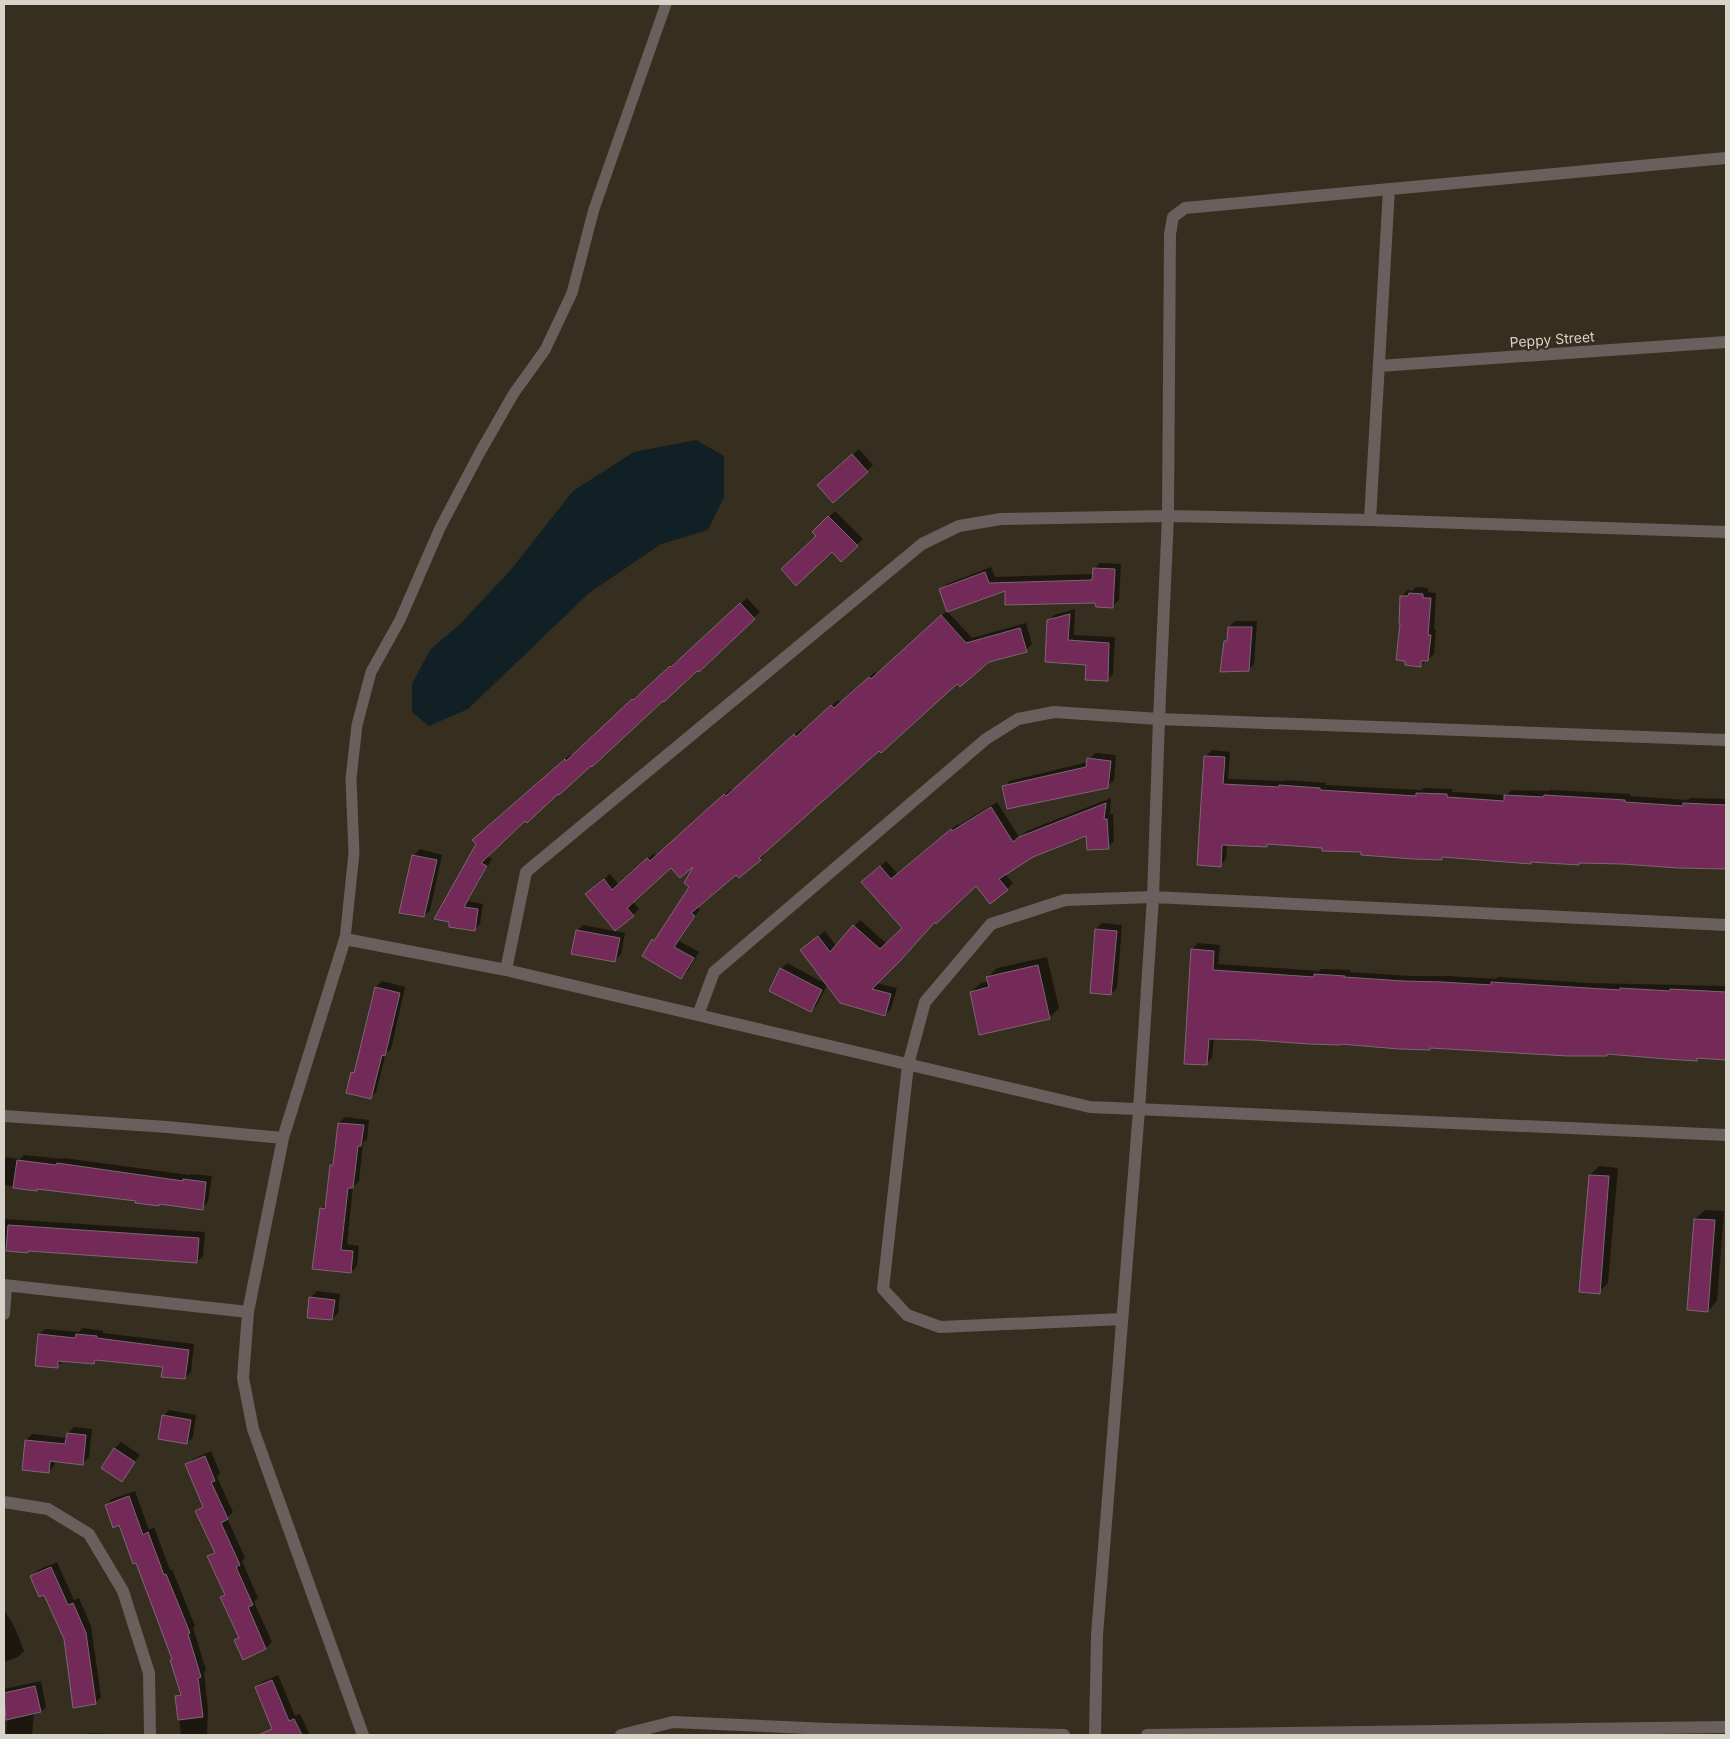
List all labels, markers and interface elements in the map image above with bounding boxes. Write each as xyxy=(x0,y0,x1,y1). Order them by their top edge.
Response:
street label: Peppy Street xyxy=(1509,328,1596,350)

